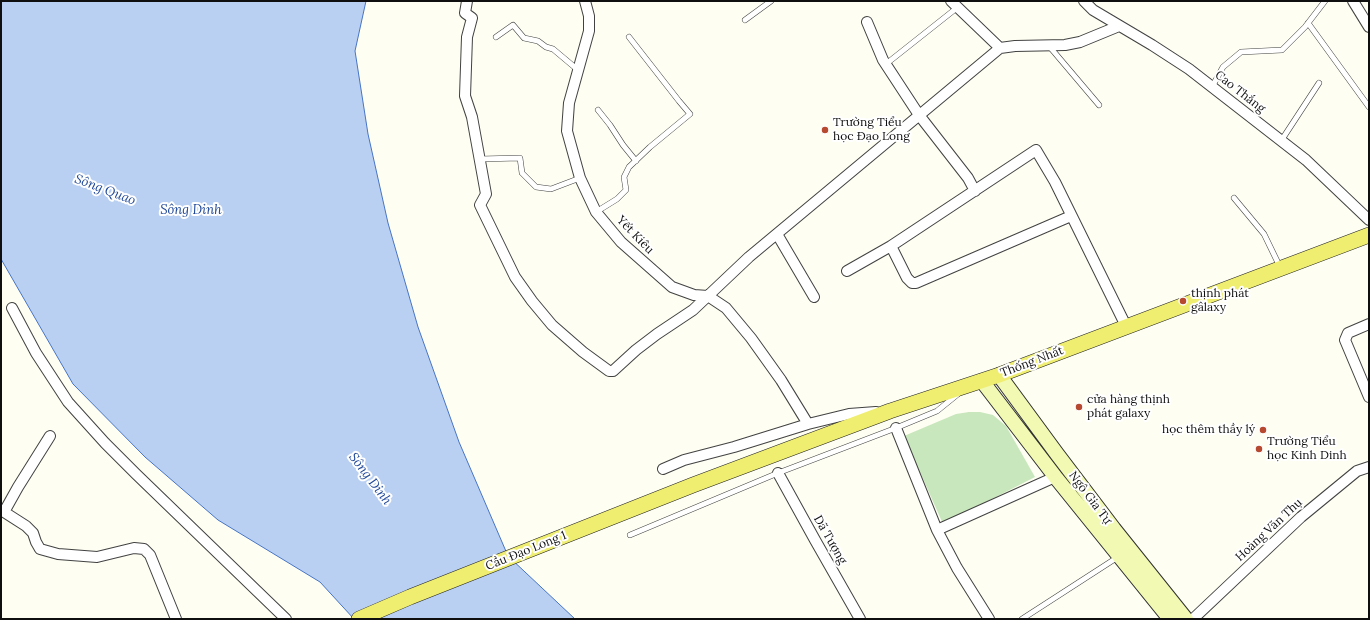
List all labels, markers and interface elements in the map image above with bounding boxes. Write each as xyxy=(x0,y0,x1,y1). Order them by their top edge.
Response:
street label: Cao Thắng xyxy=(1212,68,1268,116)
place label: Trường Tiểu học Đạo Long xyxy=(833,116,910,144)
marker: Trường Tiểu học Đạo Long xyxy=(820,125,830,135)
water label: Sông Quao xyxy=(72,171,138,209)
water label: Sông Dinh xyxy=(160,202,222,218)
street label: Yết Kiêu xyxy=(613,213,657,257)
place label: thịnh phát gâlaxy xyxy=(1191,287,1249,315)
marker: thịnh phát gâlaxy xyxy=(1178,296,1188,306)
street label: Thống Nhất xyxy=(999,343,1065,381)
place label: cửa hàng thịnh phát galaxy xyxy=(1087,393,1170,421)
marker: cửa hàng thịnh phát galaxy xyxy=(1074,402,1084,412)
place label: học thêm thầy lý xyxy=(1162,423,1255,437)
marker: học thêm thầy lý xyxy=(1258,425,1268,435)
place label: Trường Tiểu học Kinh Dinh xyxy=(1267,435,1347,463)
marker: Trường Tiểu học Kinh Dinh xyxy=(1254,444,1264,454)
water label: Sông Dinh xyxy=(345,450,395,508)
street label: Ngô Gia Tự xyxy=(1065,469,1115,527)
street label: Hoàng Văn Thụ xyxy=(1233,496,1305,564)
street label: Dã Tượng xyxy=(810,513,850,567)
street label: Cầu Đạo Long 1 xyxy=(484,528,568,574)

